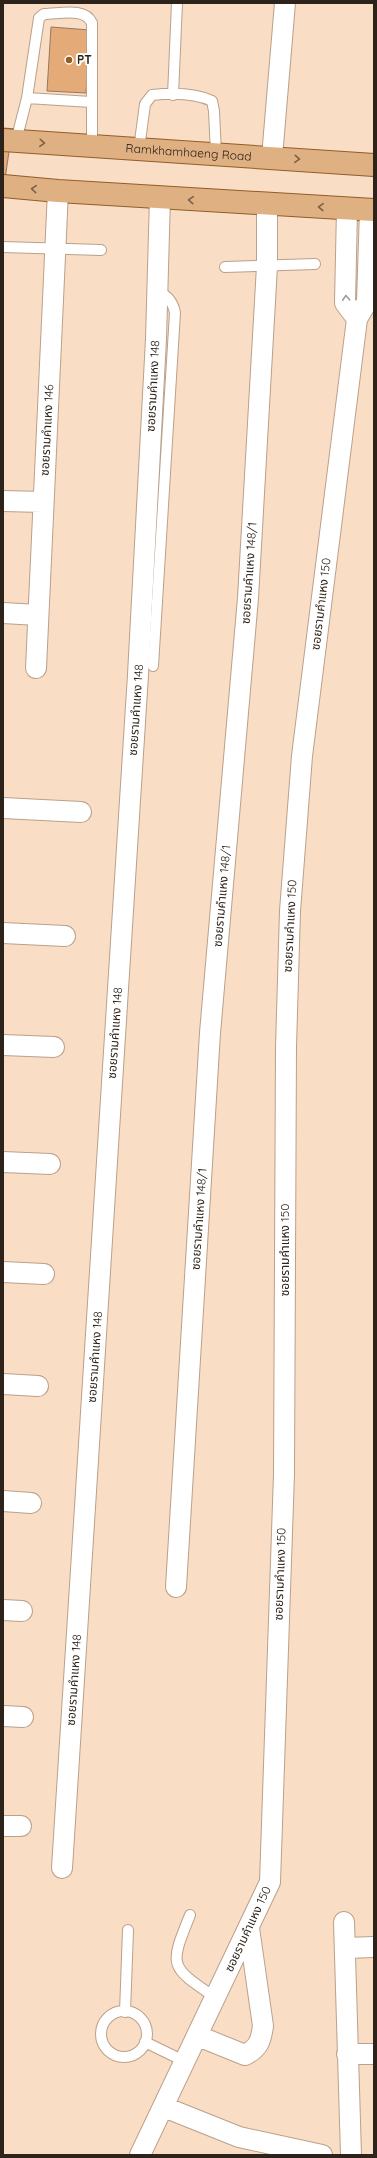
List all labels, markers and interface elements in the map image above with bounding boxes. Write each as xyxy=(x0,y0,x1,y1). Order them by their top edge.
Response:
place label: PT xyxy=(77,52,92,67)
marker: PT xyxy=(64,55,74,65)
one-way arrow xyxy=(39,138,45,147)
street label: Ramkhamhaeng Road xyxy=(125,140,252,164)
one-way arrow xyxy=(294,155,300,163)
one-way arrow xyxy=(31,184,37,193)
one-way arrow xyxy=(188,195,194,204)
one-way arrow xyxy=(318,203,324,212)
one-way arrow xyxy=(342,294,350,300)
street label: ซอยรามคำแหง 148 xyxy=(143,340,162,432)
street label: ซอยรามคำแหง 146 xyxy=(37,383,56,476)
street label: ซอยรามคำแหง 148/1 xyxy=(237,521,260,625)
street label: ซอยรามคำแหง 150 xyxy=(307,557,334,651)
street label: ซอยรามคำแหง 148 xyxy=(125,664,146,756)
street label: ซอยรามคำแหง 148/1 xyxy=(210,844,233,948)
street label: ซอยรามคำแหง 150 xyxy=(280,879,299,973)
street label: ซอยรามคำแหง 148 xyxy=(104,987,125,1079)
street label: ซอยรามคำแหง 148/1 xyxy=(187,1167,210,1271)
street label: ซอยรามคำแหง 150 xyxy=(277,1204,292,1296)
street label: ซอยรามคำแหง 148 xyxy=(84,1311,105,1403)
street label: ซอยรามคำแหง 150 xyxy=(270,1527,289,1621)
street label: ซอยรามคำแหง 148 xyxy=(63,1634,84,1726)
street label: ซอยรามคำแหง 150 xyxy=(221,1884,274,1974)

